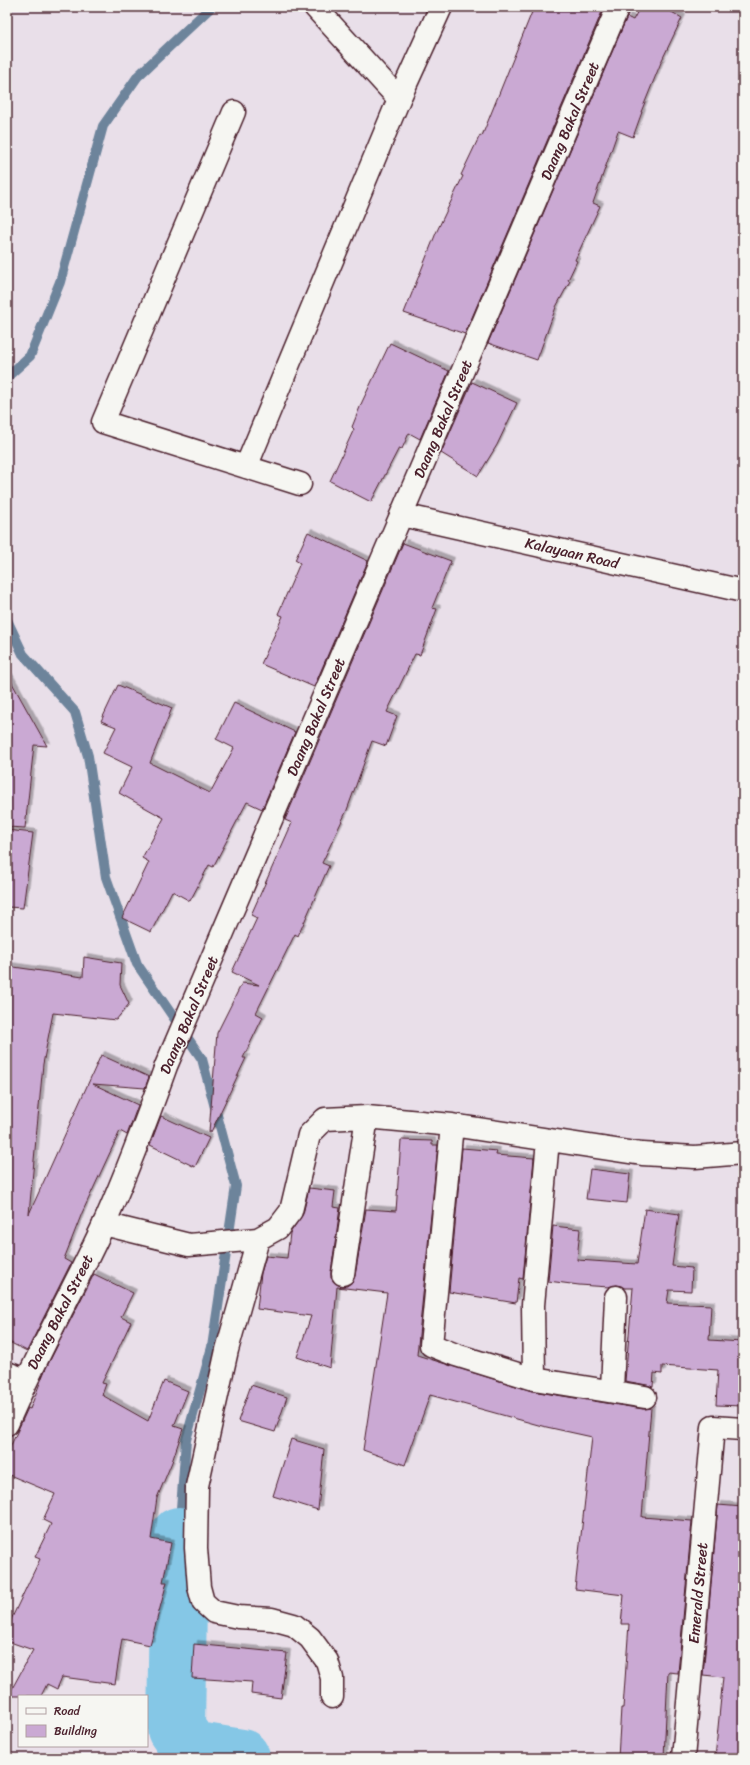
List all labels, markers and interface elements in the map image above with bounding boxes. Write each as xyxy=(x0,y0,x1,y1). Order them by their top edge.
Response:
street label: Daang Bakal Street xyxy=(533,57,607,184)
street label: Daang Bakal Street xyxy=(406,355,480,482)
street label: Kalayaan Road xyxy=(523,530,623,577)
street label: Daang Bakal Street xyxy=(279,653,353,780)
street label: Daang Bakal Street xyxy=(152,951,226,1078)
street label: Daang Bakal Street xyxy=(20,1249,101,1374)
street label: Emerald Street xyxy=(681,1541,715,1645)
legend xyxy=(18,1695,148,1747)
text: Road xyxy=(54,1700,81,1722)
text: Building xyxy=(54,1720,97,1742)

